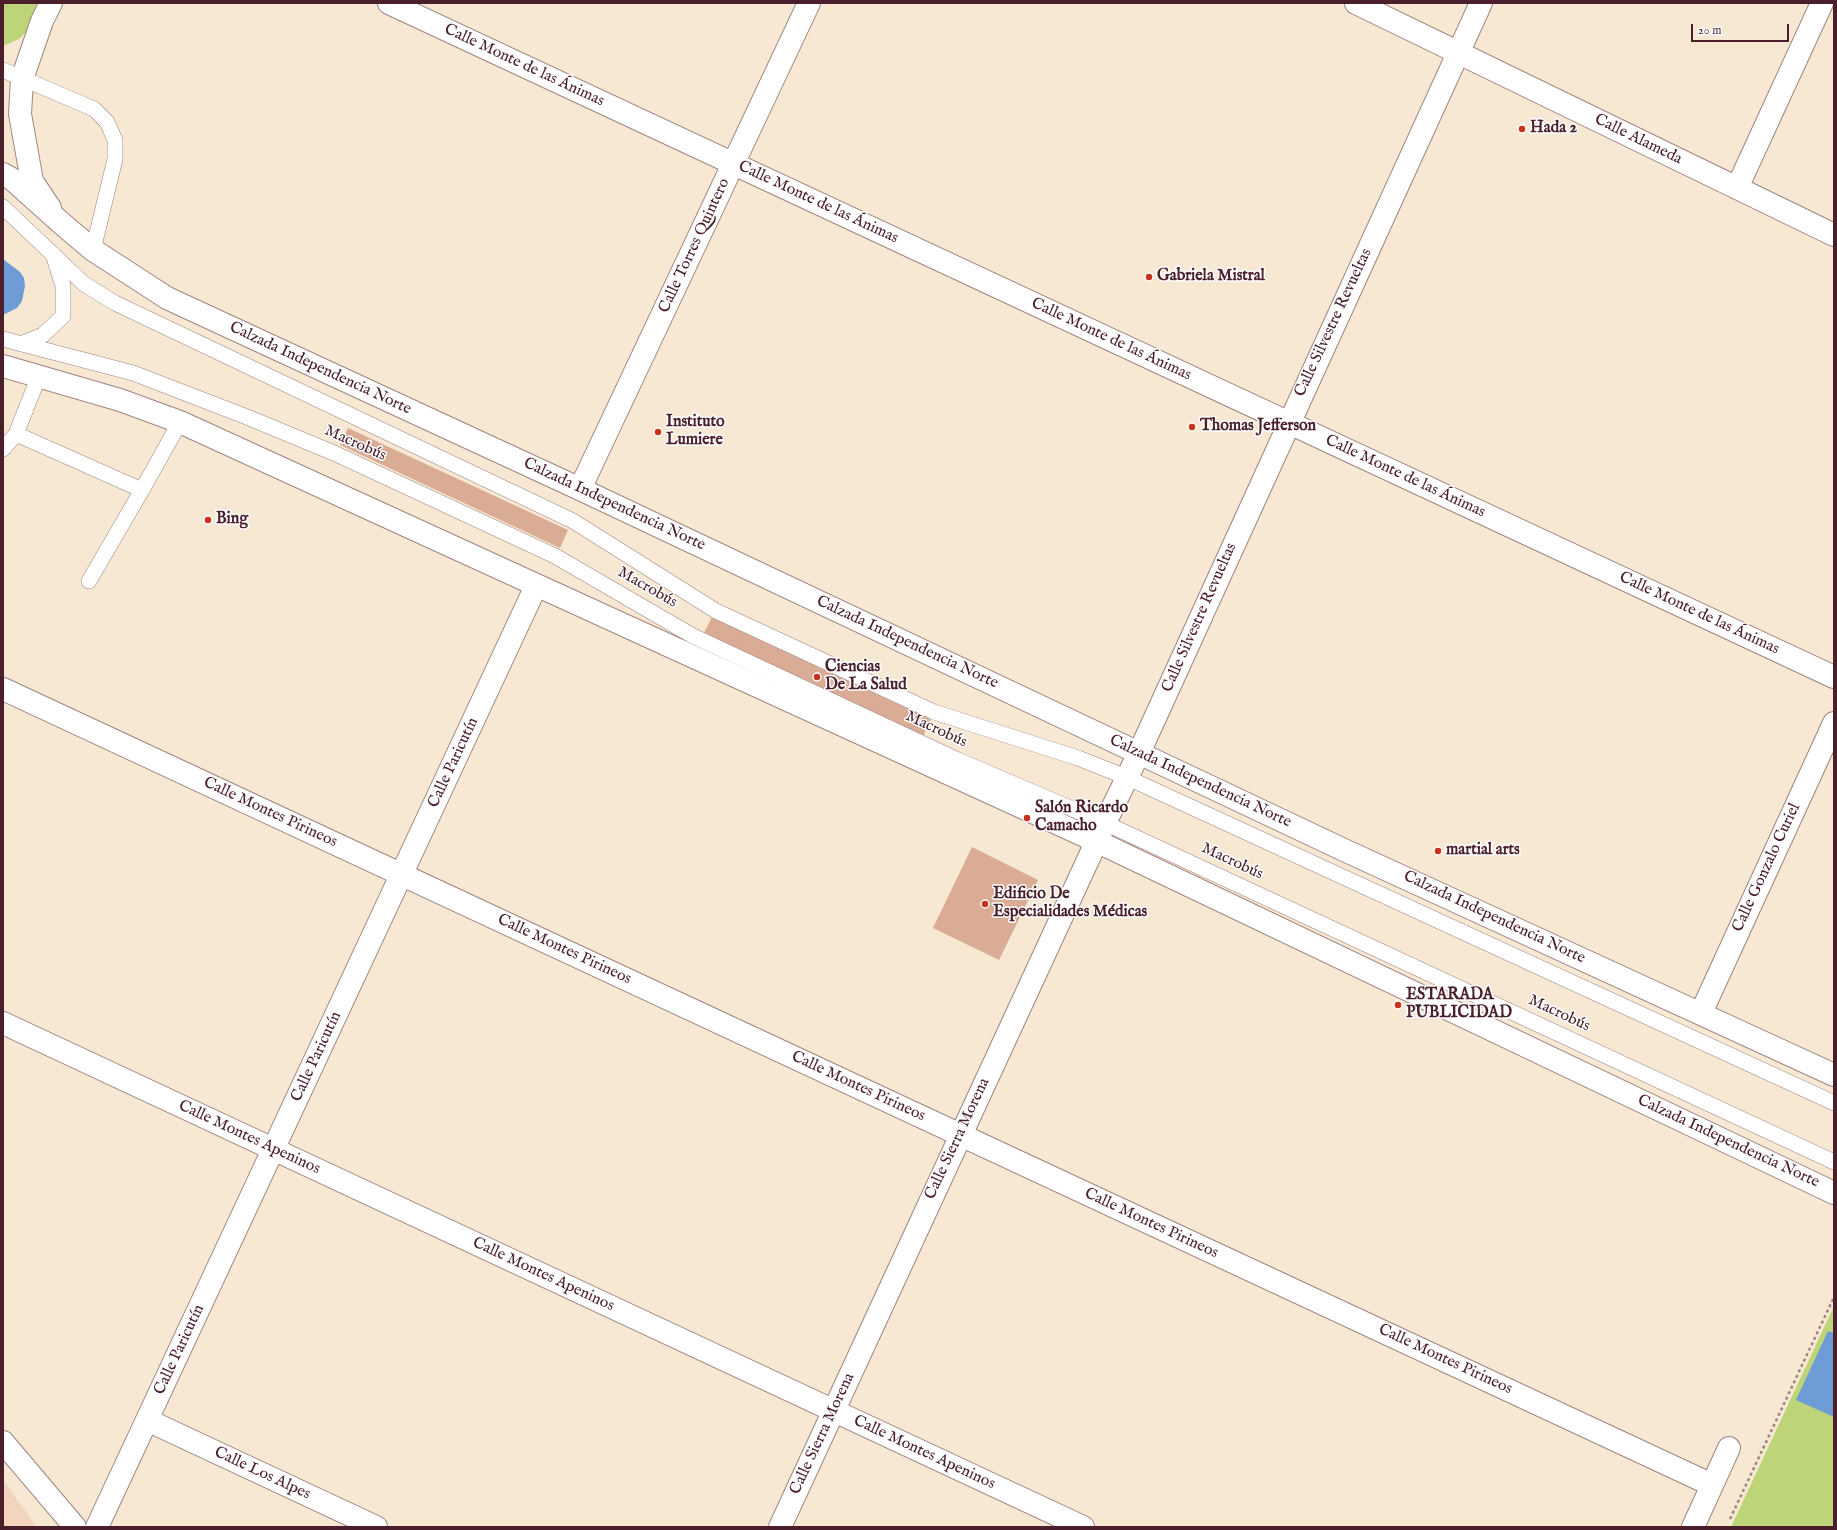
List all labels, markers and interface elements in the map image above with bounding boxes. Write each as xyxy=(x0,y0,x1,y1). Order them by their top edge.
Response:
scale bar xyxy=(1693,16,1791,42)
street label: Calle Monte de las Ánimas xyxy=(441,20,607,112)
text: 20 m xyxy=(1698,23,1721,38)
street label: Calle Alameda xyxy=(1591,111,1685,169)
place label: Hada 2 xyxy=(1530,119,1577,139)
marker: Hada 2 xyxy=(1517,124,1527,134)
street label: Calle Monte de las Ánimas xyxy=(735,157,901,249)
street label: Calle Torres Quintero xyxy=(655,176,735,316)
street label: Calle Silvestre Revueltas xyxy=(1291,246,1377,400)
place label: Gabriela Mistral xyxy=(1157,267,1265,287)
marker: Gabriela Mistral xyxy=(1144,272,1154,282)
street label: Calle Monte de las Ánimas xyxy=(1028,294,1194,386)
street label: Calzada Independencia Norte xyxy=(226,318,414,420)
place label: Instituto Lumiere xyxy=(666,413,725,451)
place label: Thomas Jefferson xyxy=(1200,417,1316,437)
street label: Macrobús xyxy=(321,422,389,466)
marker: Thomas Jefferson xyxy=(1187,422,1197,432)
marker: Instituto Lumiere xyxy=(653,427,663,437)
street label: Calle Monte de las Ánimas xyxy=(1322,431,1488,523)
street label: Calzada Independencia Norte xyxy=(520,454,708,556)
place label: Bing xyxy=(216,510,248,530)
marker: Bing xyxy=(203,515,213,525)
street label: Calle Silvestre Revueltas xyxy=(1158,540,1242,696)
street label: Macrobús xyxy=(614,563,680,613)
street label: Calle Monte de las Ánimas xyxy=(1616,568,1782,660)
street label: Calzada Independencia Norte xyxy=(813,592,1001,694)
place label: Ciencias De La Salud xyxy=(825,658,907,696)
marker: Ciencias De La Salud xyxy=(812,672,822,682)
street label: Macrobús xyxy=(902,707,970,753)
street label: Calle Paricutín xyxy=(425,715,483,811)
street label: Calzada Independencia Norte xyxy=(1106,731,1294,833)
street label: Calle Montes Pirineos xyxy=(200,774,340,852)
place label: Salón Ricardo Camacho xyxy=(1035,799,1128,837)
street label: Calle Gonzalo Curiel xyxy=(1729,801,1805,935)
marker: Salón Ricardo Camacho xyxy=(1022,813,1032,823)
street label: Macrobús xyxy=(1198,839,1266,885)
place label: martial arts xyxy=(1446,841,1520,861)
marker: martial arts xyxy=(1433,846,1443,856)
street label: Calzada Independencia Norte xyxy=(1400,867,1588,969)
place label: Edificio De Especialidades Médicas xyxy=(993,885,1147,923)
marker: Edificio De Especialidades Médicas xyxy=(980,899,990,909)
street label: Calle Montes Pirineos xyxy=(494,911,634,989)
place label: ESTARADA PUBLICIDAD xyxy=(1406,986,1512,1024)
street label: Macrobús xyxy=(1525,991,1593,1037)
marker: ESTARADA PUBLICIDAD xyxy=(1393,1000,1403,1010)
street label: Calle Paricutín xyxy=(288,1009,346,1105)
street label: Calle Montes Pirineos xyxy=(788,1048,928,1126)
street label: Calle Sierra Morena xyxy=(921,1075,995,1203)
street label: Calzada Independencia Norte xyxy=(1634,1091,1822,1193)
street label: Calle Montes Apeninos xyxy=(175,1097,323,1179)
street label: Calle Montes Pirineos xyxy=(1081,1185,1221,1263)
street label: Calle Montes Apeninos xyxy=(469,1234,617,1316)
street label: Calle Paricutín xyxy=(151,1302,209,1398)
street label: Calle Montes Pirineos xyxy=(1375,1321,1515,1399)
street label: Calle Sierra Morena xyxy=(786,1370,860,1498)
street label: Calle Montes Apeninos xyxy=(850,1412,998,1494)
street label: Calle Los Alpes xyxy=(211,1443,313,1505)

